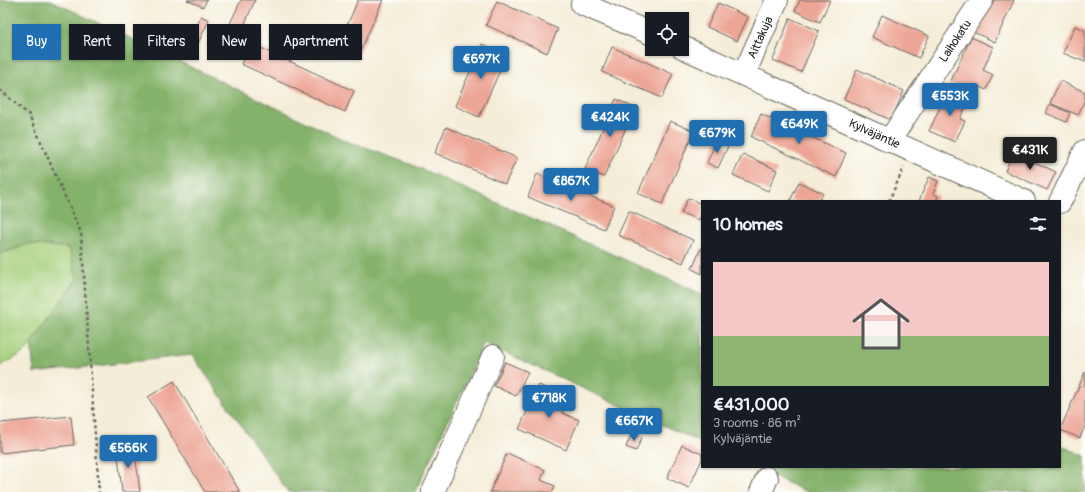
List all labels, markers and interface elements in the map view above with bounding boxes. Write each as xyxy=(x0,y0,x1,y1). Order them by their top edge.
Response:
map controls xyxy=(645,12,689,56)
button: locate xyxy=(645,12,689,56)
street label: Aittakuja xyxy=(744,14,776,61)
street label: Laihokatu xyxy=(936,17,974,65)
chip: Buy xyxy=(12,24,61,60)
chip: Rent xyxy=(69,24,125,60)
chip: Filters xyxy=(133,24,199,60)
chip: New xyxy=(207,24,261,60)
chip: Apartment xyxy=(269,24,362,60)
pin: €697K xyxy=(453,46,509,80)
text: €697K xyxy=(462,51,500,67)
pin: €553K xyxy=(922,83,978,117)
text: €553K xyxy=(931,88,969,104)
pin: €424K xyxy=(582,104,638,138)
text: €424K xyxy=(591,109,629,125)
pin: €649K xyxy=(771,111,827,145)
text: €649K xyxy=(780,116,818,132)
street label: Kylväjäntie xyxy=(846,116,902,152)
pin: €679K xyxy=(689,120,745,154)
text: €679K xyxy=(698,125,736,141)
pin: €431K xyxy=(1002,137,1058,171)
text: €431K xyxy=(1012,142,1048,158)
pin: €867K xyxy=(543,168,599,202)
text: €867K xyxy=(552,173,590,189)
icon: filters xyxy=(1027,213,1049,235)
text: 10 homes xyxy=(713,214,783,235)
icon: home xyxy=(845,288,917,360)
pin: €718K xyxy=(521,385,577,419)
text: €718K xyxy=(532,390,566,406)
text: €431,000 xyxy=(713,394,789,415)
pin: €667K xyxy=(606,408,662,442)
text: €667K xyxy=(615,413,653,429)
text: 3 rooms · 86 m² xyxy=(713,415,801,431)
text: Kylväjäntie xyxy=(713,431,772,447)
pin: €566K xyxy=(100,435,156,469)
text: €566K xyxy=(109,440,147,456)

